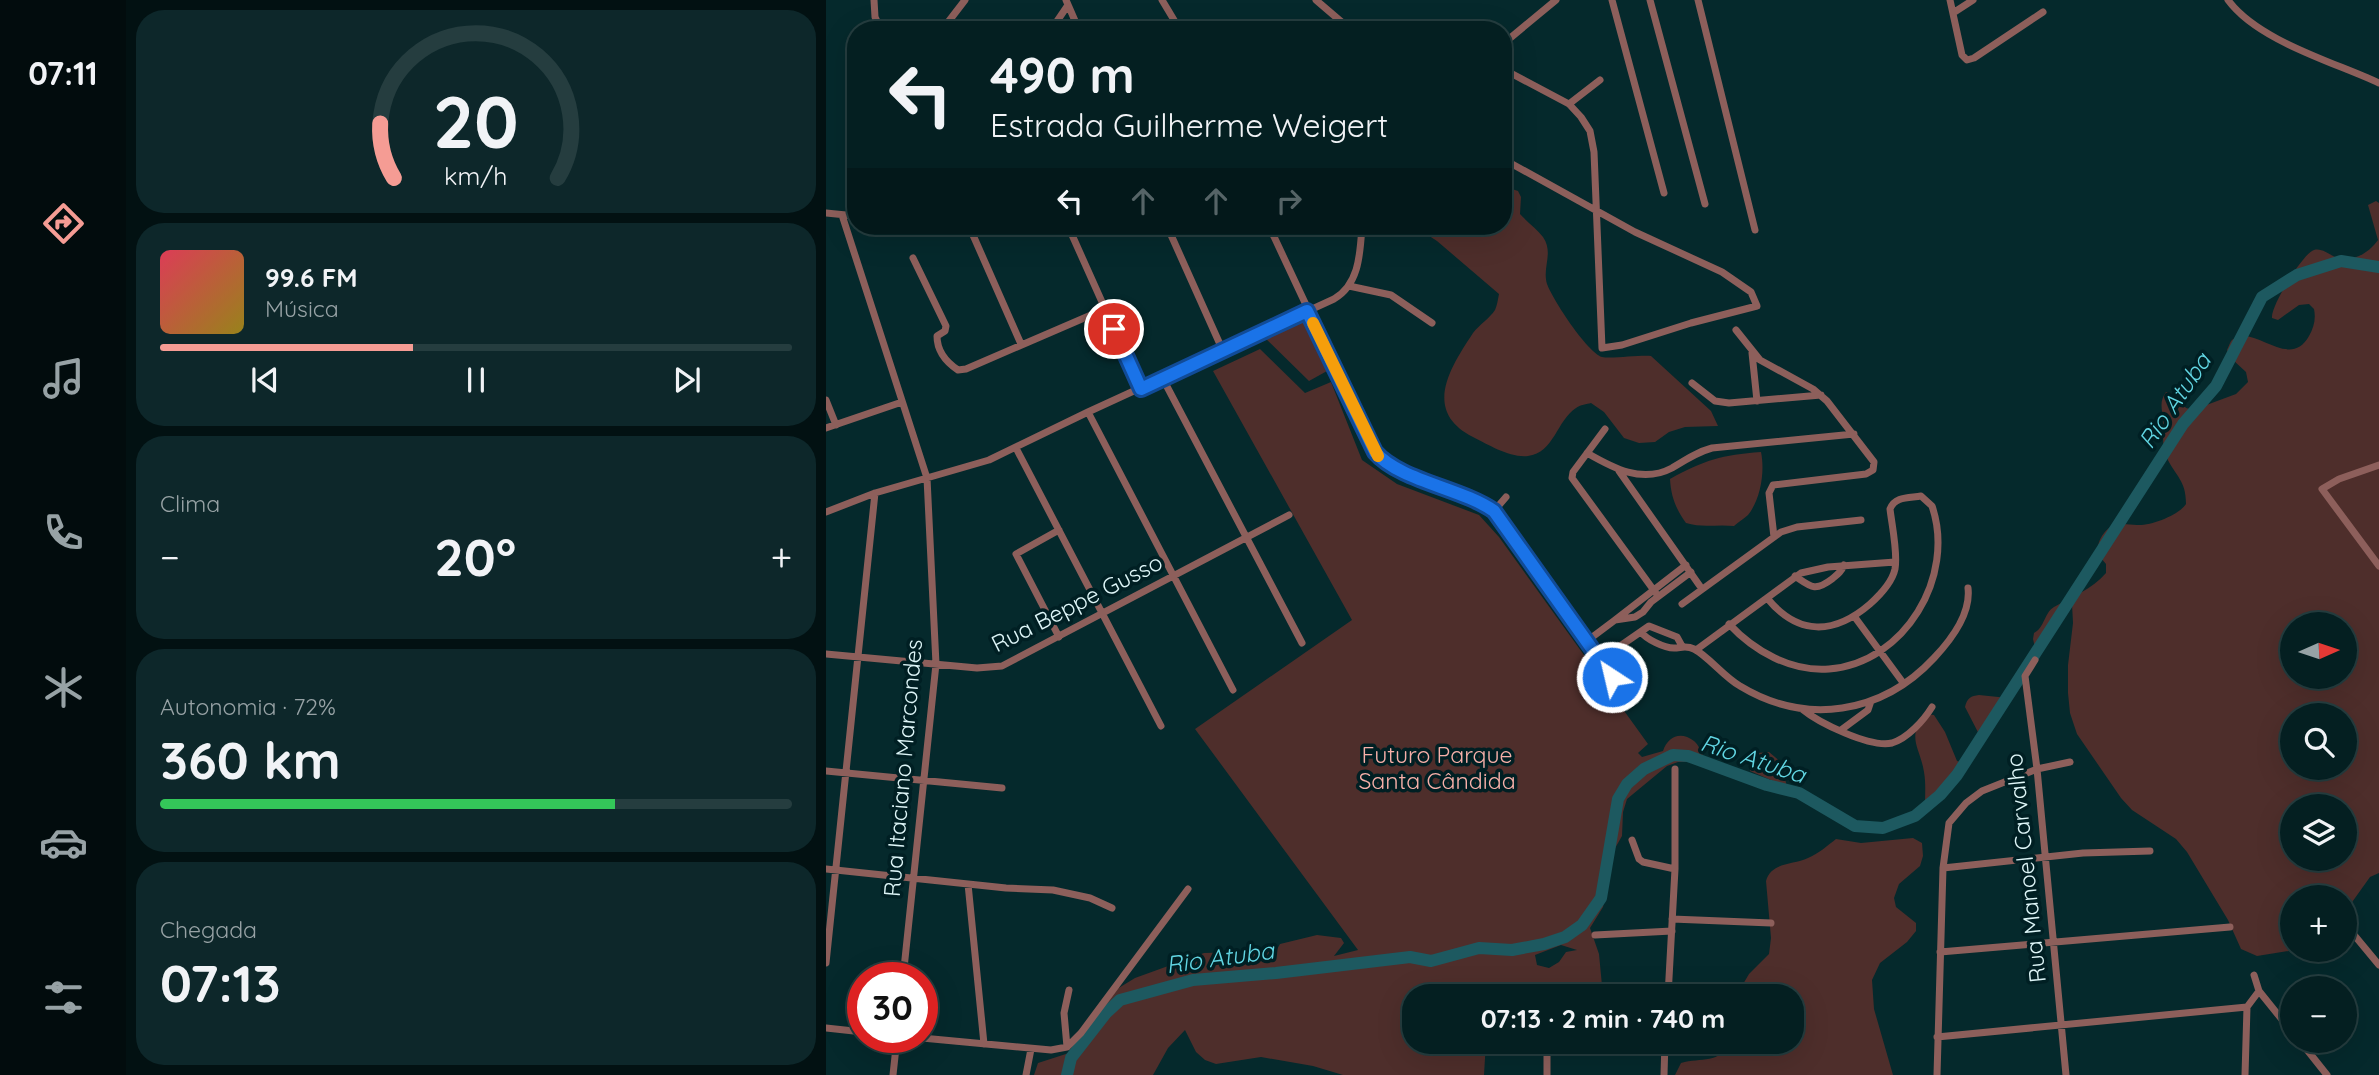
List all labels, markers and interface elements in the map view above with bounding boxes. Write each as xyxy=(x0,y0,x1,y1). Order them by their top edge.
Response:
text: 490 m xyxy=(990,44,1135,105)
icon: left xyxy=(875,49,966,140)
text: 07:11 xyxy=(28,53,98,93)
text: 20 xyxy=(433,75,519,166)
text: Estrada Guilherme Weigert xyxy=(990,105,1388,145)
text: km/h xyxy=(444,159,508,190)
icon: left xyxy=(1051,182,1089,220)
icon: ahead xyxy=(1124,182,1162,220)
icon: ahead xyxy=(1197,182,1235,220)
icon: right xyxy=(1270,182,1308,220)
icon: directions xyxy=(39,199,88,248)
text: 99.6 FM xyxy=(265,261,358,294)
text: Música xyxy=(265,294,339,323)
pin xyxy=(1084,299,1144,359)
icon: arrive xyxy=(1095,310,1133,348)
water label: Rio Atuba xyxy=(2131,346,2218,454)
icon: music xyxy=(39,354,88,403)
icon: previous xyxy=(246,361,284,399)
icon: pause xyxy=(457,361,495,399)
icon: next xyxy=(668,361,706,399)
text: Clima xyxy=(160,489,220,518)
icon: phone xyxy=(39,508,88,557)
text: 20° xyxy=(434,524,516,589)
text: − xyxy=(160,533,180,581)
text: + xyxy=(771,533,792,581)
street label: Rua Beppe Gusso xyxy=(986,547,1167,658)
north arrow xyxy=(2280,612,2357,690)
map controls xyxy=(2280,612,2357,1053)
street label: Rua Itaciano Marcondes xyxy=(877,638,928,898)
position arrow xyxy=(1575,640,1649,714)
icon: climate xyxy=(39,663,88,712)
text: Autonomia · 72% xyxy=(160,692,336,721)
button: search xyxy=(2280,703,2357,780)
text: 360 km xyxy=(160,727,341,792)
water label: Rio Atuba xyxy=(1697,727,1811,790)
park label: Futuro Parque Santa Cândida xyxy=(1358,740,1516,795)
street label: Rua Manoel Carvalho xyxy=(1999,752,2052,984)
button: layers xyxy=(2280,794,2357,871)
icon: car xyxy=(39,818,88,867)
button: + xyxy=(2280,885,2357,962)
text: Chegada xyxy=(160,915,257,944)
water label: Rio Atuba xyxy=(1164,934,1277,979)
text: 07:13 xyxy=(160,950,281,1015)
speed limit sign: 30 xyxy=(847,962,938,1053)
icon: filters xyxy=(39,973,88,1022)
button: − xyxy=(2280,976,2357,1053)
text: 07:13 · 2 min · 740 m xyxy=(1481,1002,1725,1035)

